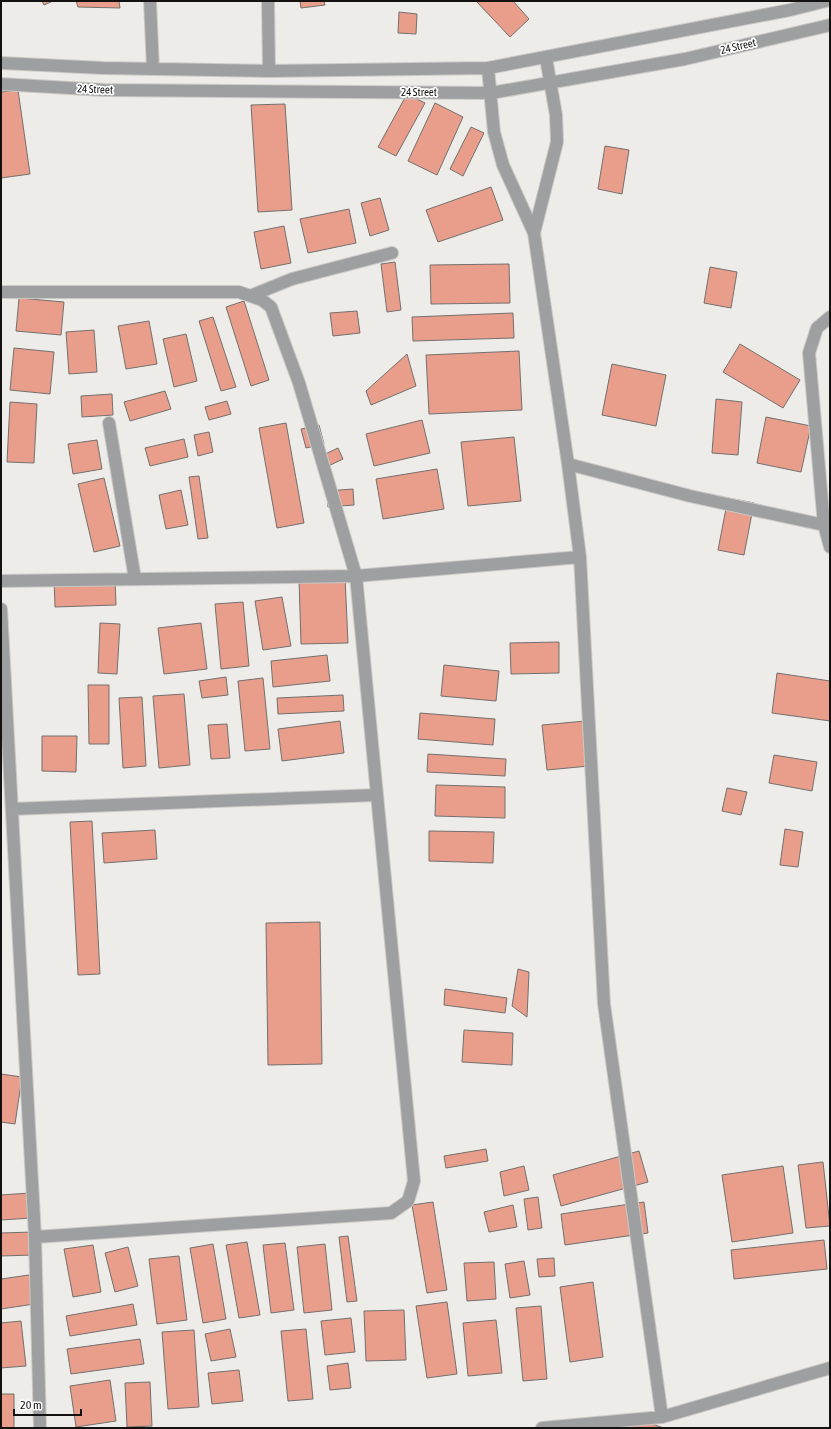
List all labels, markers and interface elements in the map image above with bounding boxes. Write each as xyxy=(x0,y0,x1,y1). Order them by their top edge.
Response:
street label: 24 Street xyxy=(719,36,757,56)
street label: 24 Street xyxy=(77,82,113,96)
street label: 24 Street xyxy=(401,86,437,98)
scale bar xyxy=(14,1391,81,1417)
text: 20 m xyxy=(20,1398,42,1412)

